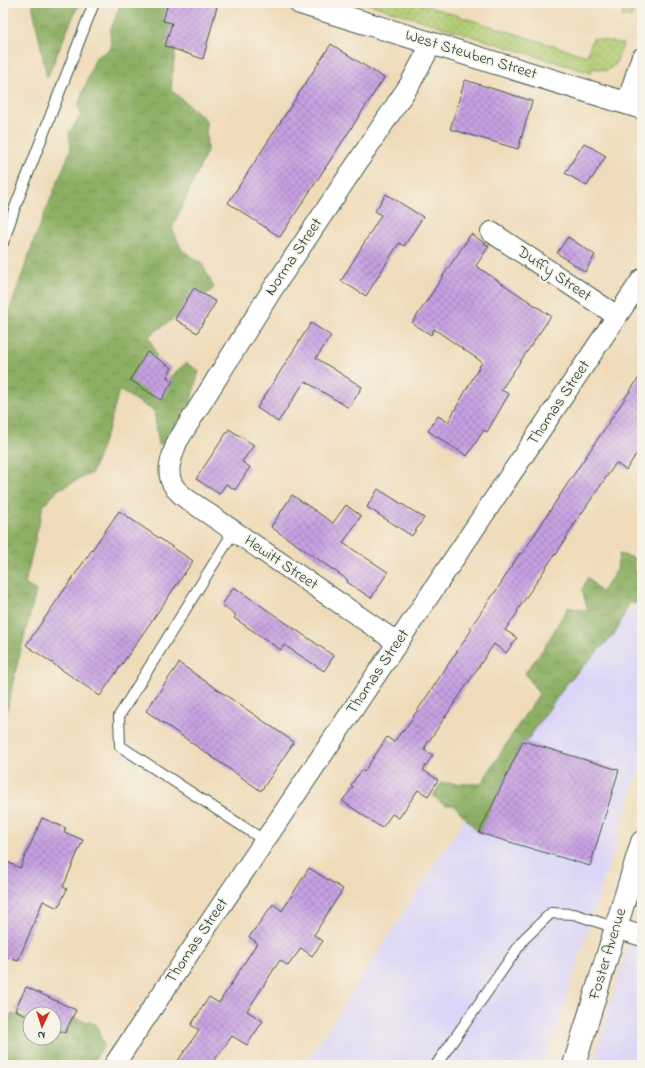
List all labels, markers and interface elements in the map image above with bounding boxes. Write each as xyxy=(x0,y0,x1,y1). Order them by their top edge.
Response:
street label: West Steuben Street xyxy=(402,24,541,87)
street label: Norma Street xyxy=(259,213,329,301)
street label: Duffy Street xyxy=(511,240,597,308)
street label: Thomas Street xyxy=(521,355,597,451)
street label: Hewitt Street xyxy=(239,529,323,597)
street label: Thomas Street xyxy=(340,624,416,720)
street label: Thomas Street xyxy=(159,893,235,989)
street label: Foster Avenue xyxy=(582,904,634,1004)
north arrow xyxy=(22,1006,62,1046)
text: N xyxy=(37,1027,46,1043)

